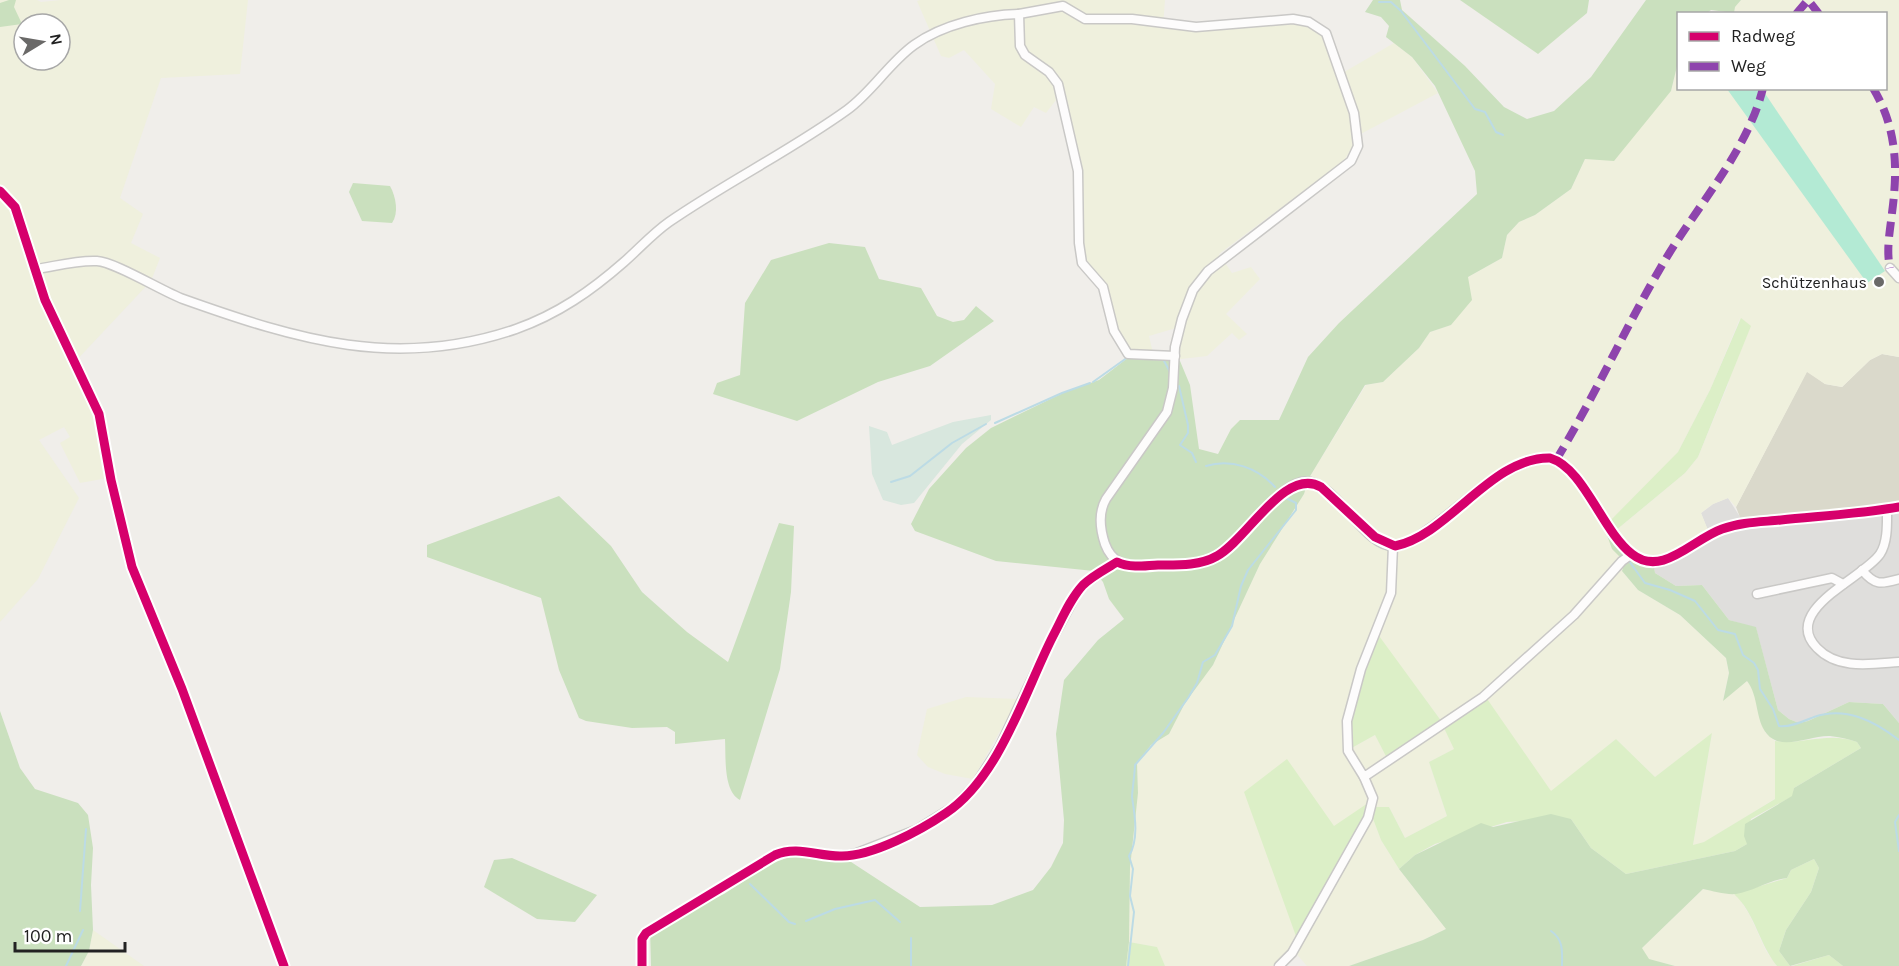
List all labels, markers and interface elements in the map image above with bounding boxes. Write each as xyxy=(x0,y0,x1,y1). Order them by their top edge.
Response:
north arrow xyxy=(12,12,72,72)
legend xyxy=(1677,12,1887,90)
text: Radweg xyxy=(1731,25,1795,47)
text: N xyxy=(46,32,67,47)
text: Weg xyxy=(1731,55,1766,77)
place label: Schützenhaus xyxy=(1762,273,1867,292)
marker: Schützenhaus xyxy=(1872,275,1886,289)
scale bar xyxy=(15,915,124,953)
text: 100 m xyxy=(24,925,72,947)

